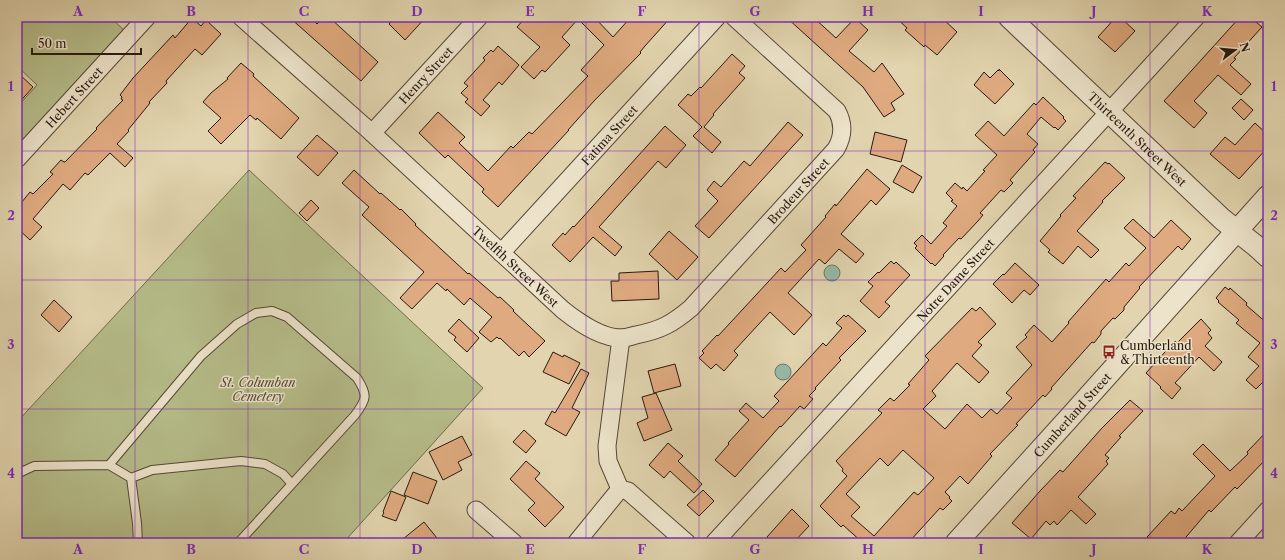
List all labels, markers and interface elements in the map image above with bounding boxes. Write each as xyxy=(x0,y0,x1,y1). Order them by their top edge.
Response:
text: A xyxy=(72,3,84,19)
text: B xyxy=(186,3,196,19)
text: C xyxy=(299,3,309,19)
text: D xyxy=(411,3,423,19)
text: E xyxy=(525,3,535,19)
text: F xyxy=(638,3,647,19)
text: G xyxy=(749,3,761,19)
text: H xyxy=(862,3,874,19)
text: I xyxy=(978,3,984,19)
text: J xyxy=(1089,3,1097,19)
text: K xyxy=(1202,3,1213,19)
scale bar xyxy=(32,30,141,56)
north arrow xyxy=(1215,30,1255,70)
text: 50 m xyxy=(38,36,67,51)
text: N xyxy=(1237,41,1253,54)
street label: Henry Street xyxy=(395,42,456,107)
street label: Hebert Street xyxy=(42,63,106,131)
text: 1 xyxy=(8,78,14,94)
text: 1 xyxy=(1271,78,1277,94)
street label: Thirteenth Street West xyxy=(1085,88,1190,190)
street label: Fatima Street xyxy=(578,101,641,168)
street label: Brodeur Street xyxy=(764,154,832,227)
text: 2 xyxy=(7,207,15,223)
text: 2 xyxy=(1270,207,1278,223)
street label: Twelfth Street West xyxy=(469,222,563,311)
street label: Notre Dame Street xyxy=(913,235,997,324)
text: 3 xyxy=(7,336,15,352)
text: 3 xyxy=(1270,336,1278,352)
place label: Cumberland & Thirteenth xyxy=(1120,338,1195,367)
bus stop icon: Cumberland & Thirteenth xyxy=(1101,344,1117,360)
street label: Cumberland Street xyxy=(1030,369,1114,460)
park label: St. Columban Cemetery xyxy=(219,375,296,404)
text: 4 xyxy=(7,465,15,481)
text: 4 xyxy=(1270,465,1278,481)
text: A xyxy=(72,541,84,557)
text: B xyxy=(186,541,196,557)
text: C xyxy=(299,541,309,557)
text: D xyxy=(411,541,423,557)
text: E xyxy=(525,541,535,557)
text: F xyxy=(638,541,647,557)
text: G xyxy=(749,541,761,557)
text: H xyxy=(862,541,874,557)
text: I xyxy=(978,541,984,557)
text: J xyxy=(1089,541,1097,557)
text: K xyxy=(1202,541,1213,557)

